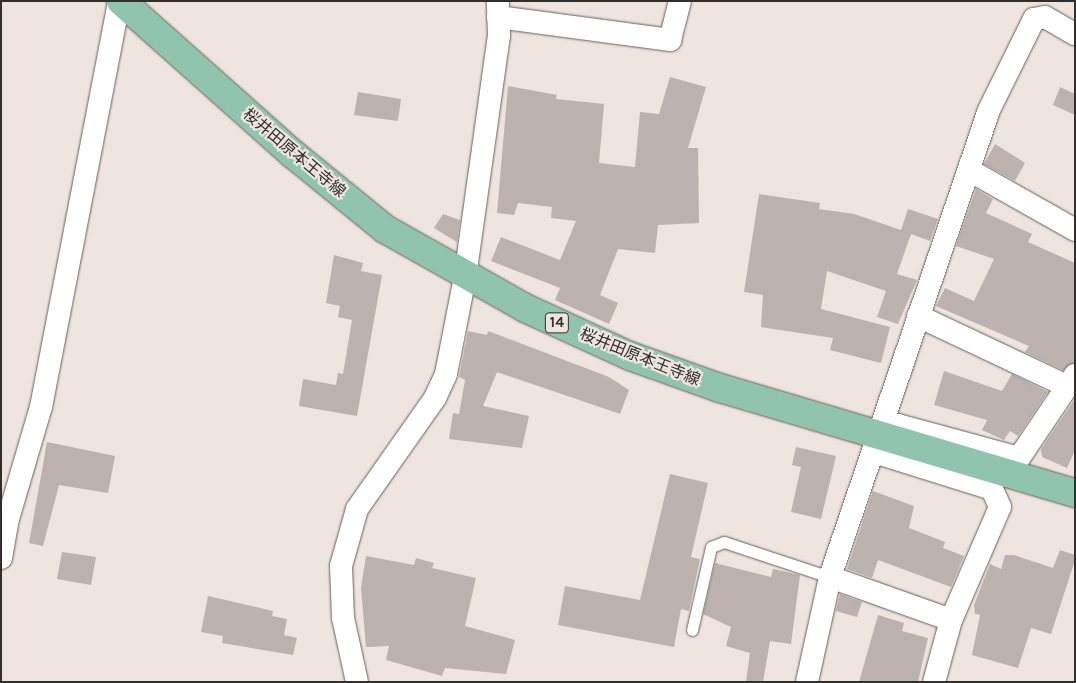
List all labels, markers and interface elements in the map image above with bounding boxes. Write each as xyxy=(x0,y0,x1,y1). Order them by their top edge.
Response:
street label: 桜井田原本王寺線 xyxy=(239,105,349,201)
road number: 14 xyxy=(544,310,570,336)
street label: 桜井田原本王寺線 xyxy=(577,324,703,390)

